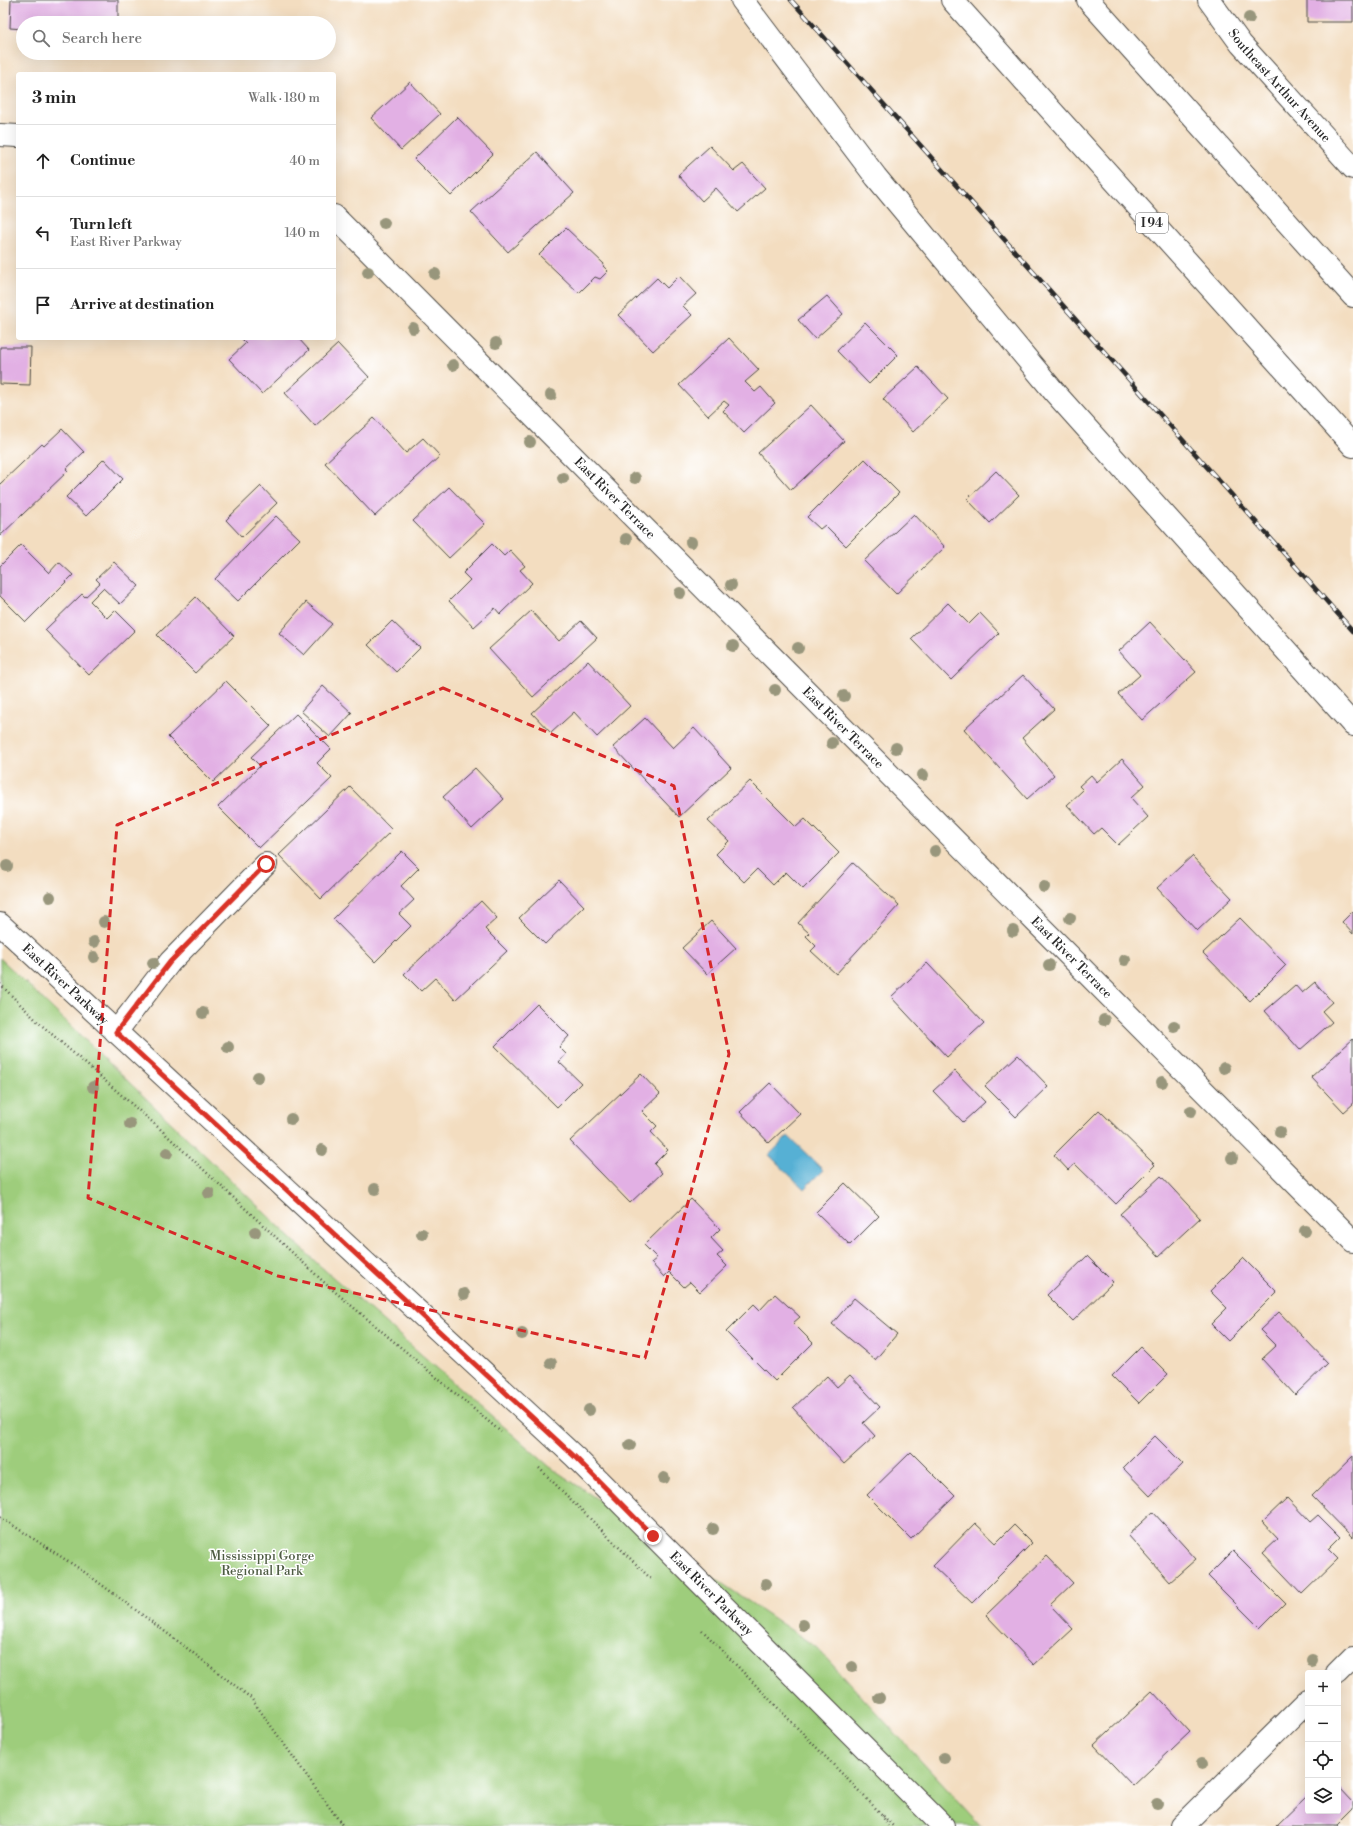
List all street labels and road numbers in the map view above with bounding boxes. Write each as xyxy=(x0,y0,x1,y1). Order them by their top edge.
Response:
street label: Southeast Arthur Avenue xyxy=(1225,26,1334,146)
road number: I 94 xyxy=(1136,213,1168,233)
street label: East River Terrace xyxy=(571,454,659,543)
street label: East River Terrace xyxy=(799,684,887,773)
street label: East River Terrace xyxy=(1027,914,1116,1002)
street label: East River Parkway xyxy=(19,941,112,1029)
street label: East River Parkway xyxy=(666,1548,757,1639)

